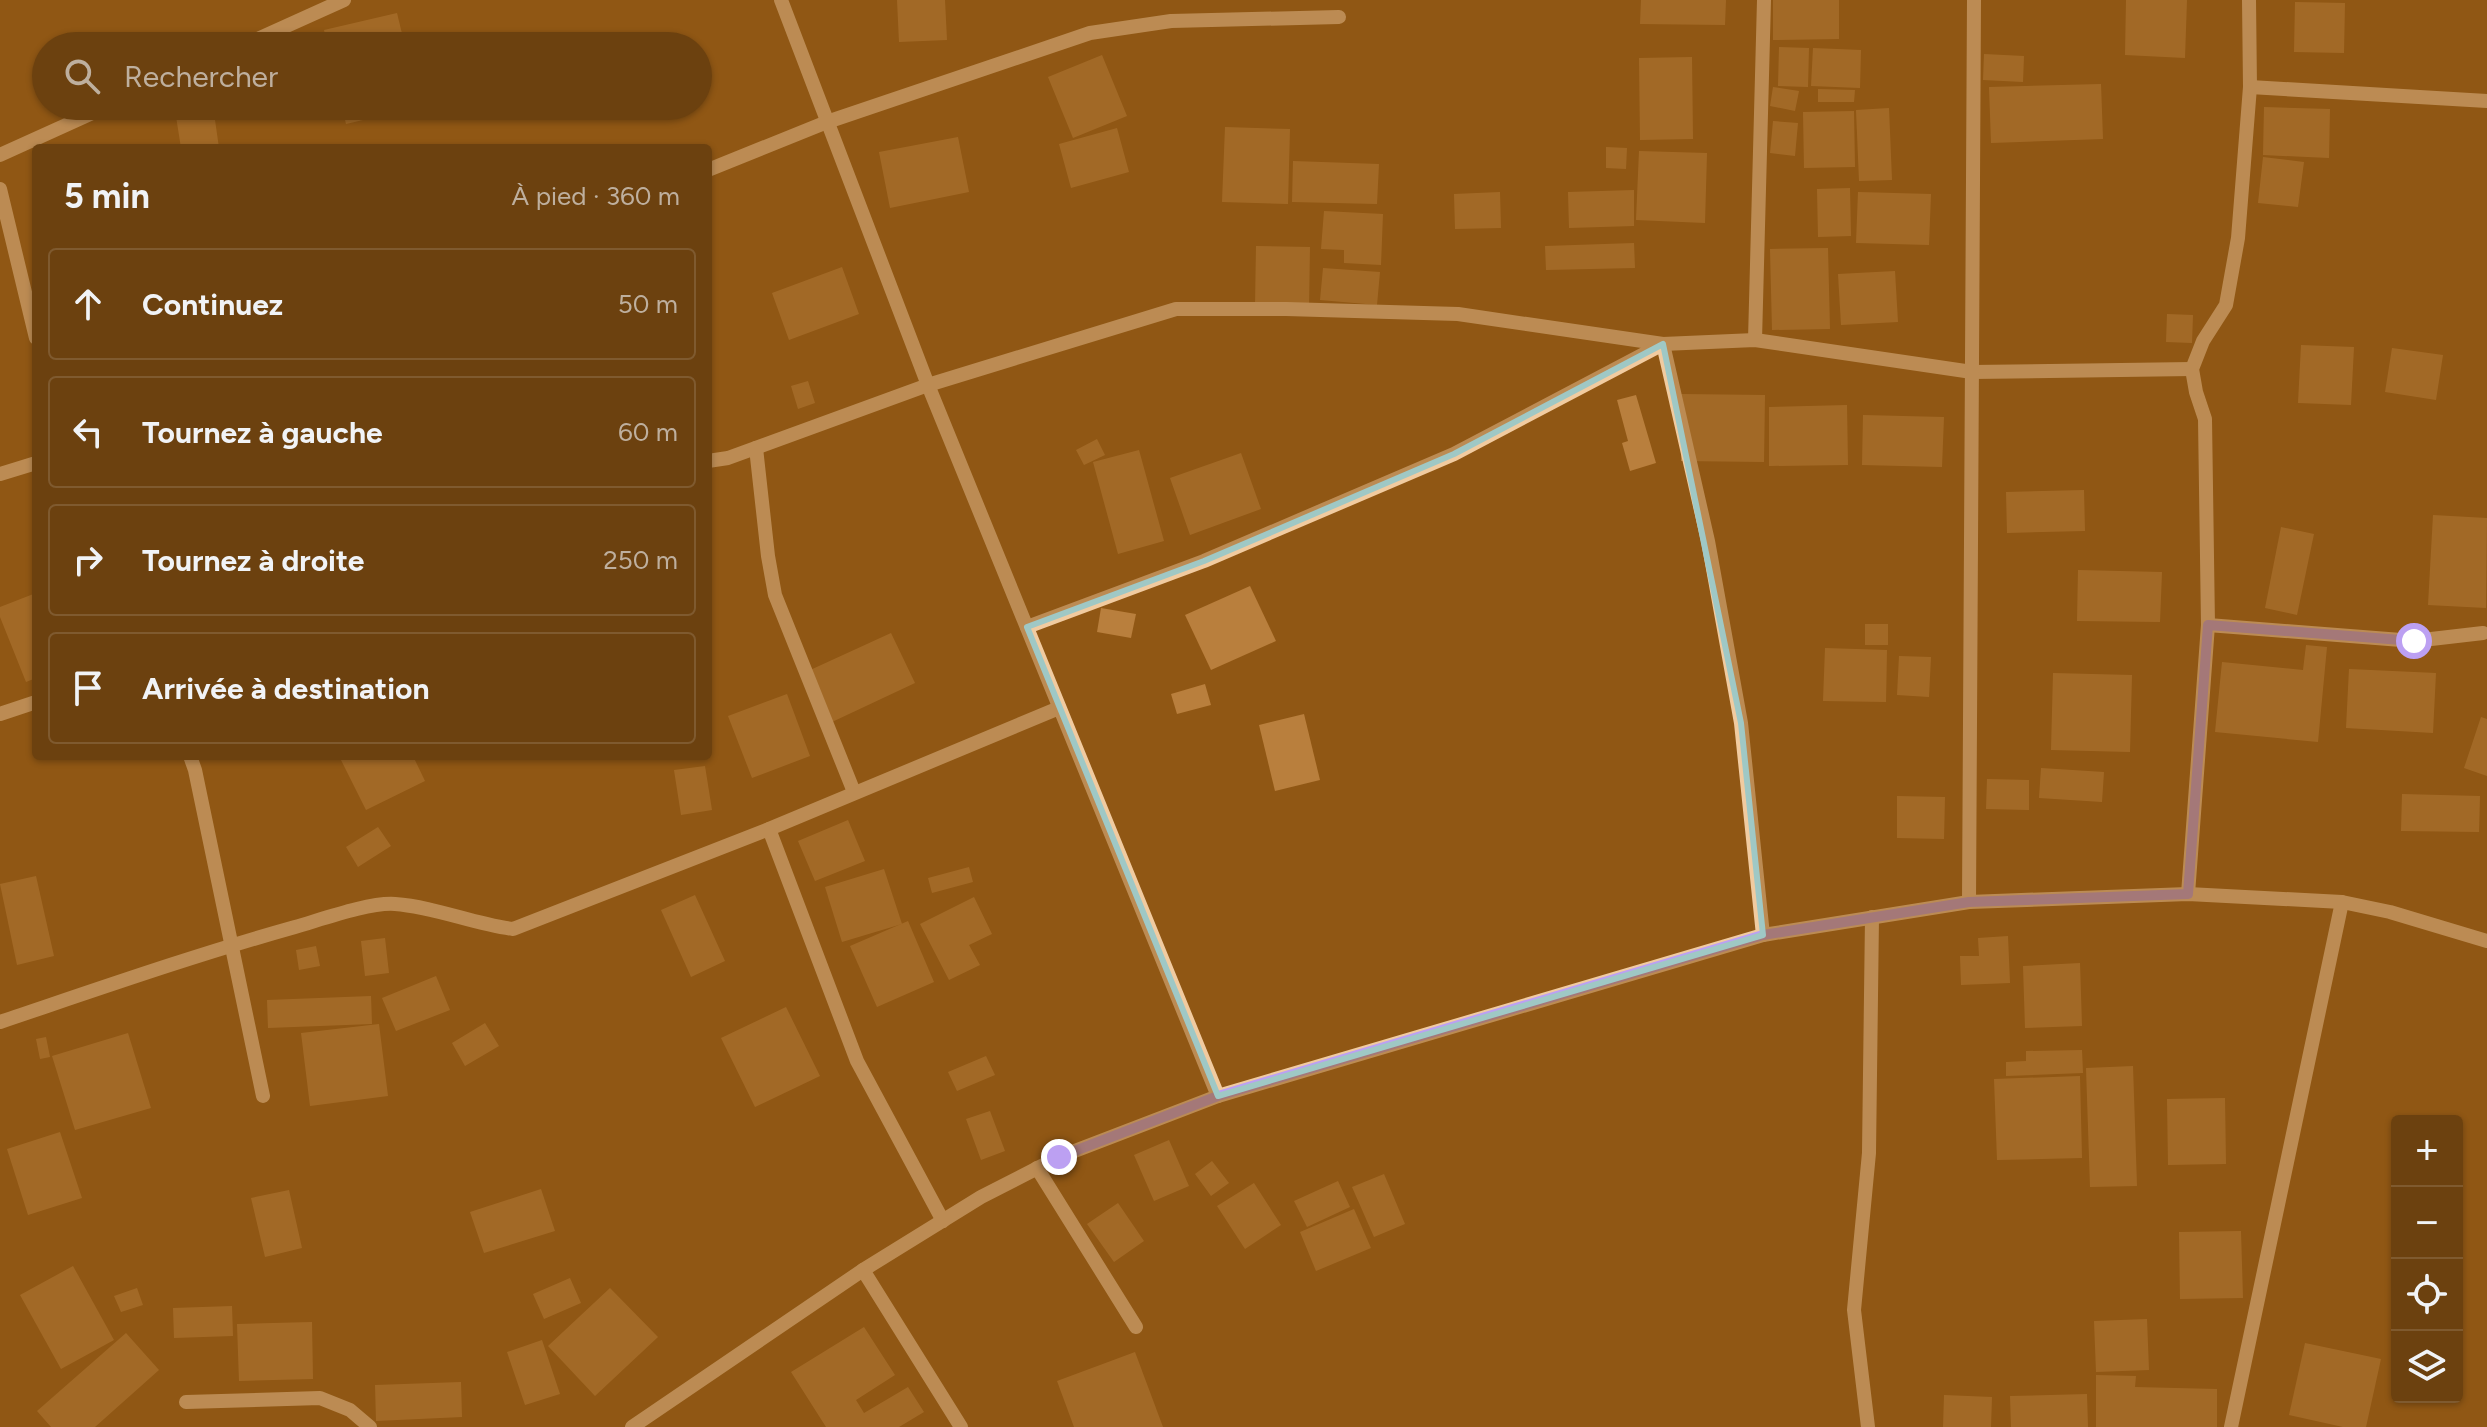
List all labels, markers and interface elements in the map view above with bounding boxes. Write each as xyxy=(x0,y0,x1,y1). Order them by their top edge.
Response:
search box xyxy=(32,32,712,120)
icon: search xyxy=(60,54,104,98)
text: Rechercher xyxy=(124,58,278,95)
text: 5 min xyxy=(64,176,150,217)
text: À pied · 360 m xyxy=(512,180,680,212)
icon: ahead xyxy=(66,282,110,326)
text: Continuez xyxy=(142,286,283,323)
text: 50 m xyxy=(618,288,678,320)
icon: left xyxy=(66,410,110,454)
text: Tournez à gauche xyxy=(142,414,383,451)
text: 60 m xyxy=(618,416,678,448)
icon: right xyxy=(66,538,110,582)
text: Tournez à droite xyxy=(142,542,364,579)
text: 250 m xyxy=(603,544,678,576)
route start xyxy=(2396,623,2432,659)
icon: arrive xyxy=(66,666,110,710)
text: Arrivée à destination xyxy=(142,670,429,707)
map controls xyxy=(2391,1115,2463,1403)
button: + xyxy=(2391,1115,2463,1187)
route end xyxy=(1041,1139,1077,1175)
button: − xyxy=(2391,1187,2463,1259)
button: locate xyxy=(2391,1259,2463,1331)
button: layers xyxy=(2391,1331,2463,1403)

